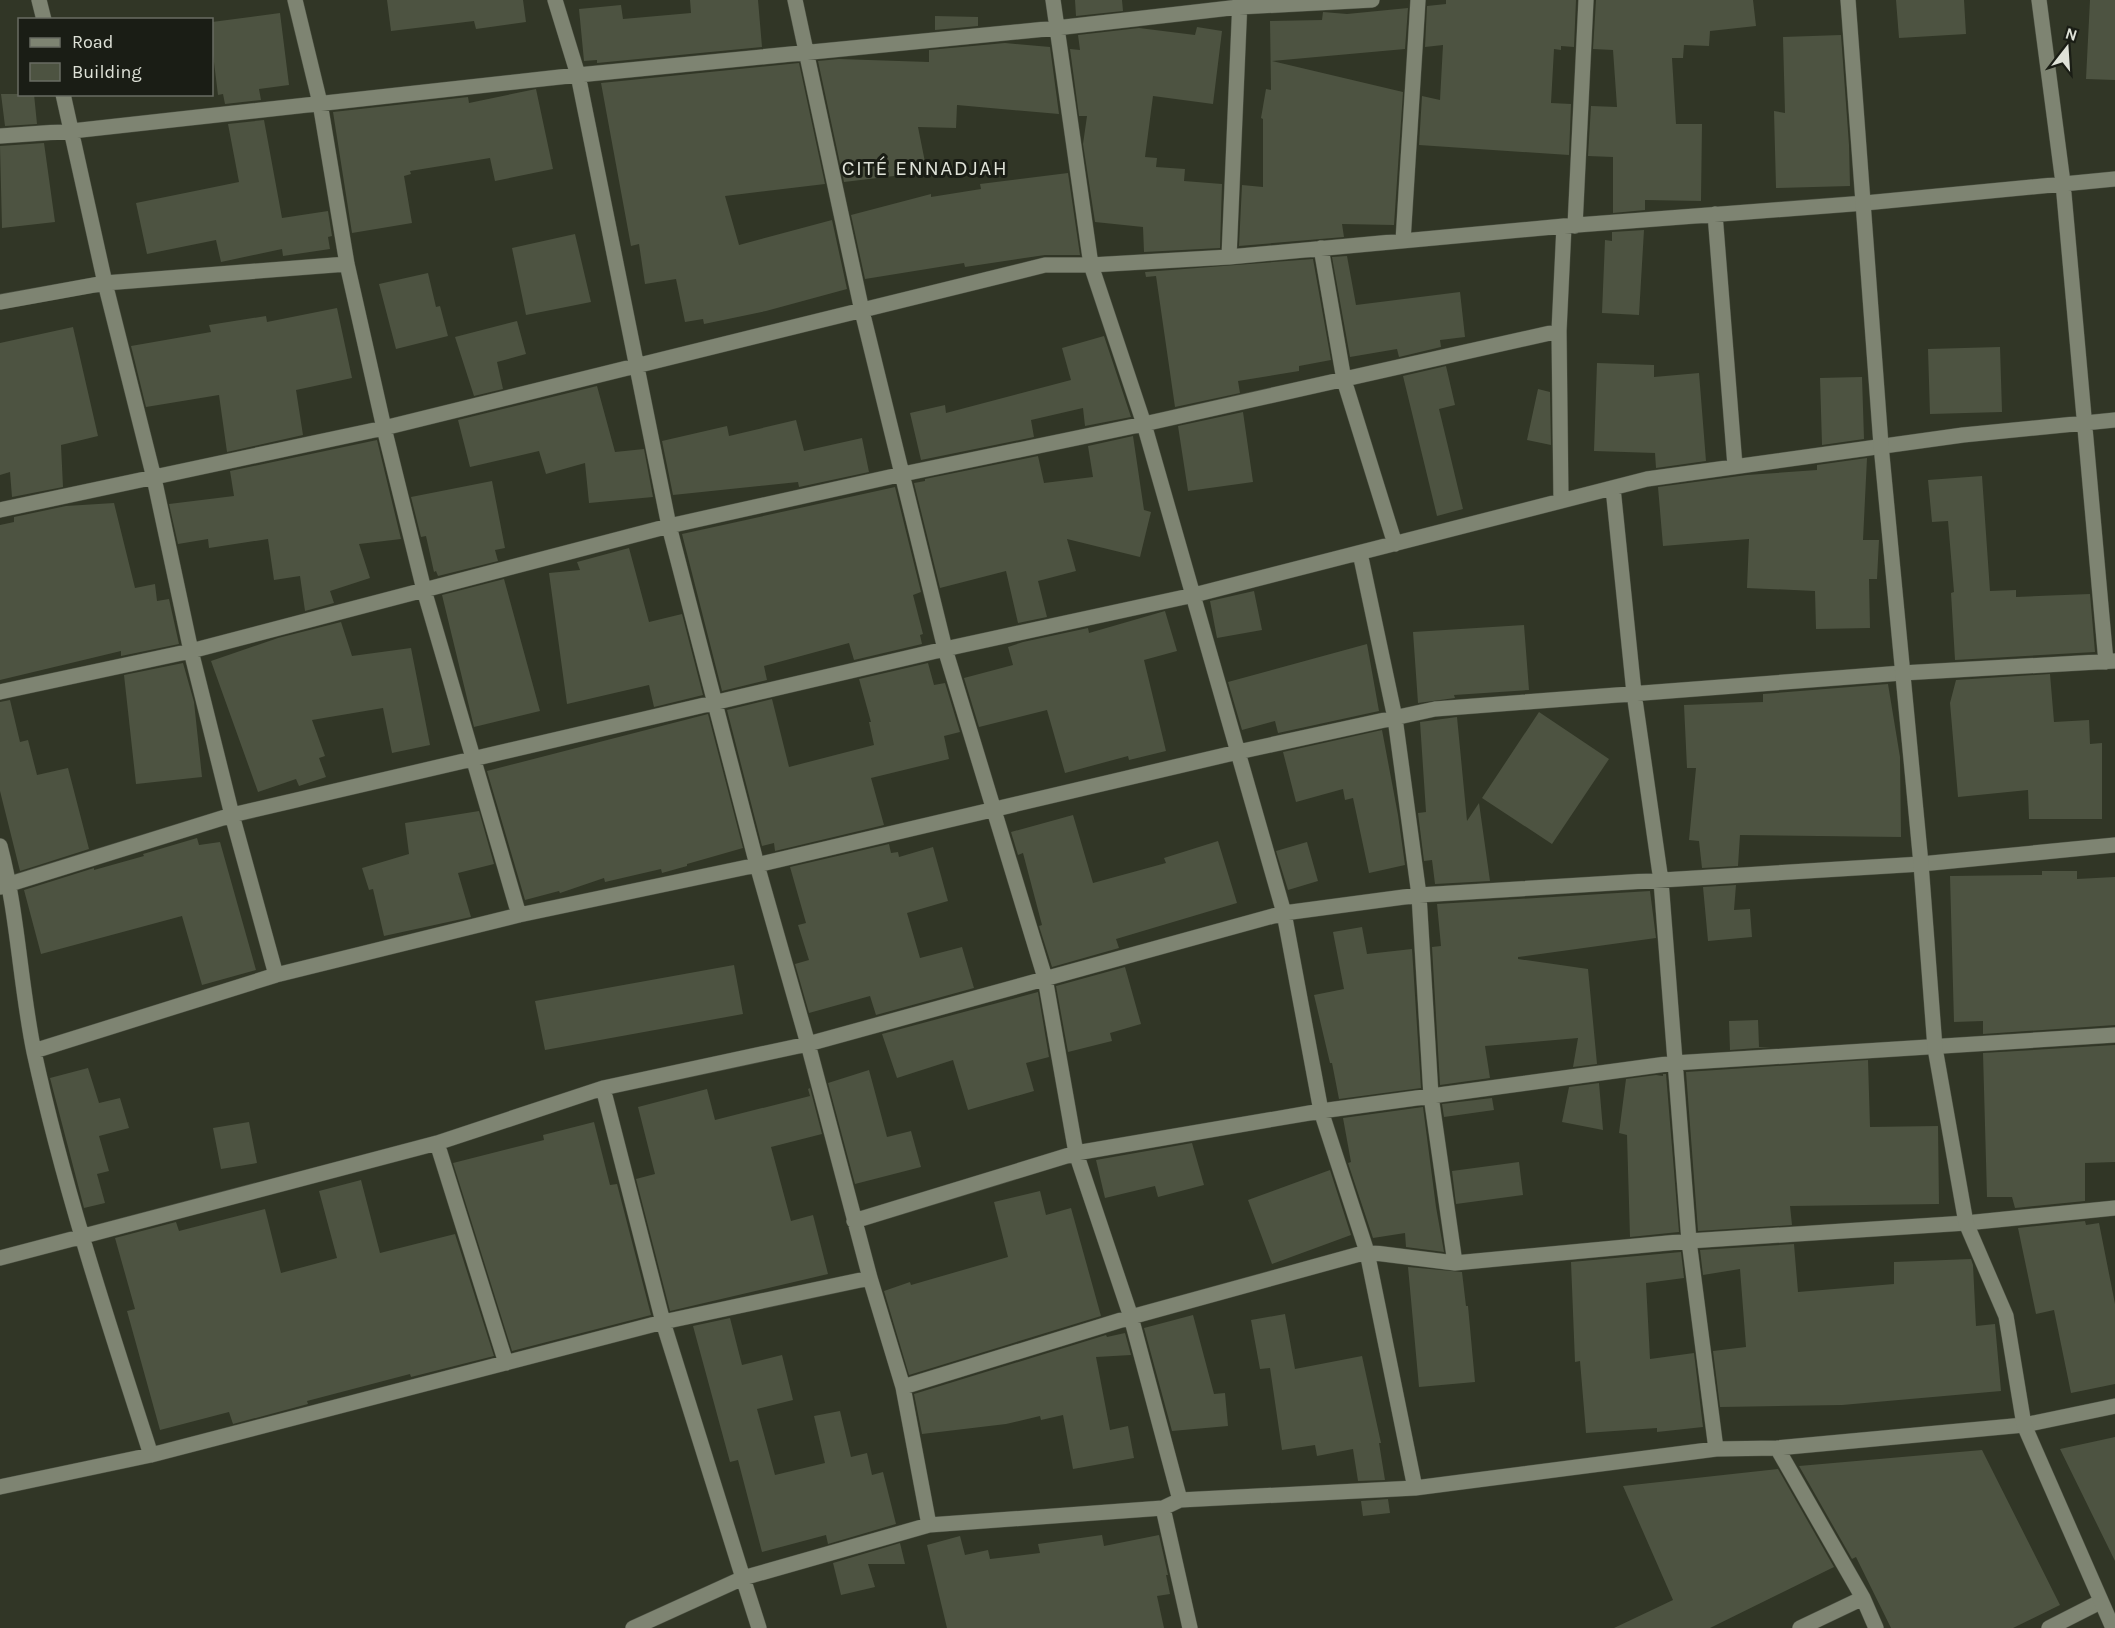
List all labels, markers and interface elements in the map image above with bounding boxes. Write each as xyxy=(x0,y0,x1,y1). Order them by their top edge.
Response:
legend xyxy=(18,18,213,96)
north arrow xyxy=(2037,18,2097,78)
text: N xyxy=(2063,23,2080,45)
text: Road xyxy=(72,31,113,53)
text: Building xyxy=(72,61,142,83)
district label: CITÉ ENNADJAH xyxy=(842,156,1008,180)

